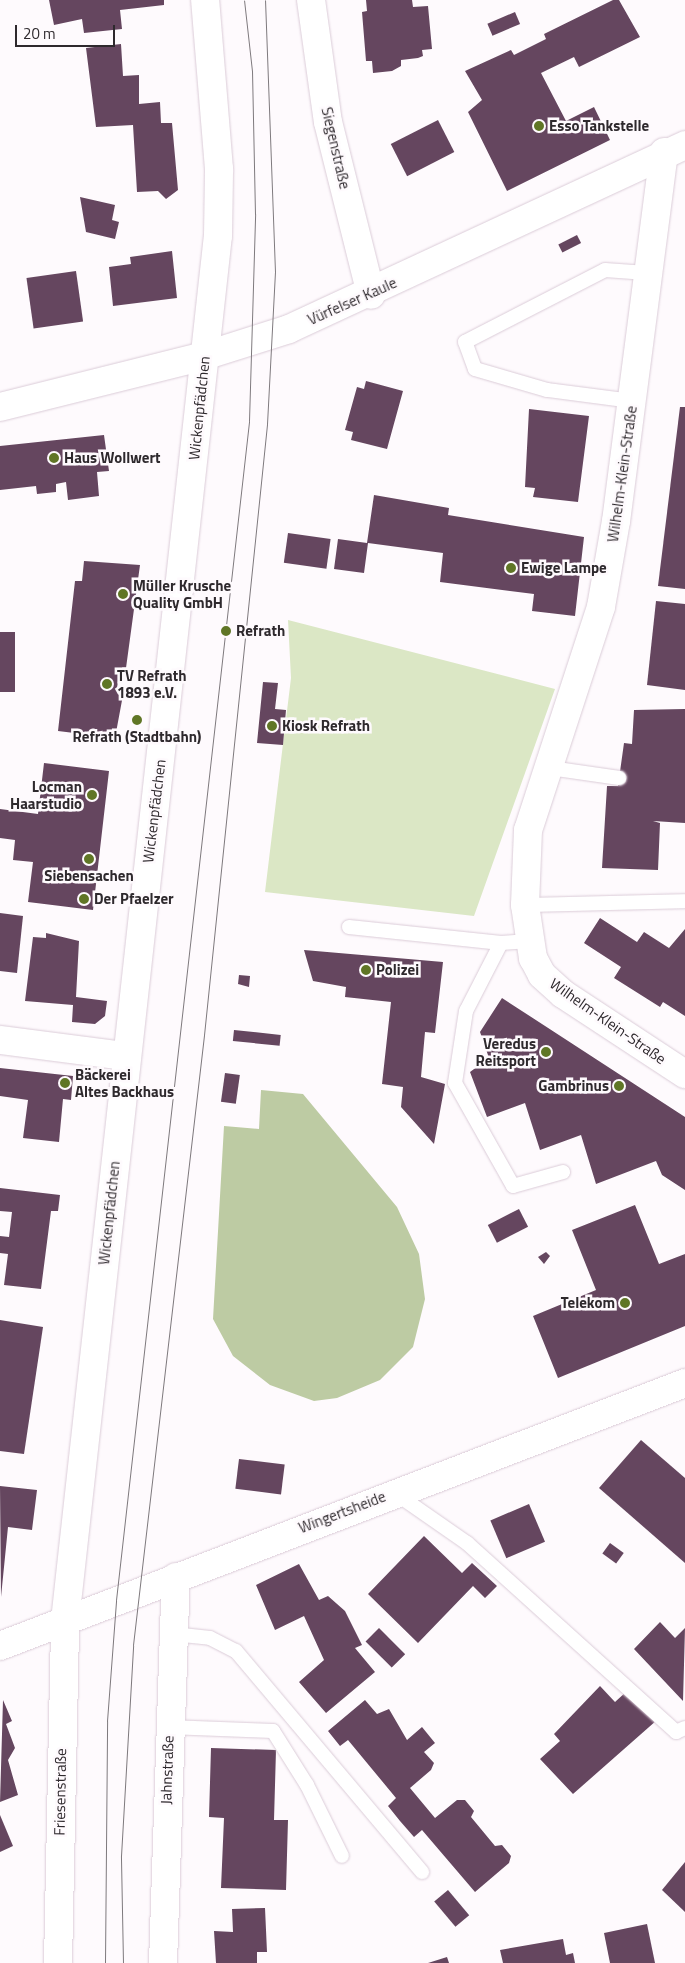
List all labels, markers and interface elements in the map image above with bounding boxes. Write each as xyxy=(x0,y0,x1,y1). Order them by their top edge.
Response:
scale bar xyxy=(18,15,118,47)
text: 20 m xyxy=(23,22,56,45)
street label: Siegenstraße xyxy=(318,105,354,191)
place label: Esso Tankstelle xyxy=(549,117,649,135)
marker: Esso Tankstelle xyxy=(533,120,545,132)
street label: Vürfelser Kaule xyxy=(305,273,399,329)
street label: Wickenpfädchen xyxy=(185,355,213,461)
street label: Wilhelm-Klein-Straße xyxy=(604,405,640,543)
place label: Haus Wollwert xyxy=(64,449,161,467)
marker: Haus Wollwert xyxy=(48,452,60,464)
place label: Ewige Lampe xyxy=(521,559,607,577)
marker: Ewige Lampe xyxy=(505,562,517,574)
place label: Müller Krusche Quality GmbH xyxy=(133,576,231,611)
marker: Müller Krusche Quality GmbH xyxy=(117,588,129,600)
place label: Refrath xyxy=(236,622,285,640)
marker: Refrath xyxy=(220,625,232,637)
place label: TV Refrath 1893 e.V. xyxy=(117,666,186,701)
marker: TV Refrath 1893 e.V. xyxy=(101,678,113,690)
marker: Refrath (Stadtbahn) xyxy=(131,714,143,726)
place label: Kiosk Refrath xyxy=(282,717,370,735)
marker: Kiosk Refrath xyxy=(266,720,278,732)
place label: Refrath (Stadtbahn) xyxy=(73,728,201,746)
street label: Wickenpfädchen xyxy=(139,758,169,864)
place label: Locman Haarstudio xyxy=(10,777,82,812)
marker: Locman Haarstudio xyxy=(86,789,98,801)
marker: Siebensachen xyxy=(83,853,95,865)
place label: Siebensachen xyxy=(44,867,134,885)
place label: Der Pfaelzer xyxy=(94,890,174,908)
marker: Der Pfaelzer xyxy=(78,893,90,905)
place label: Polizei xyxy=(376,961,419,979)
marker: Polizei xyxy=(360,964,372,976)
street label: Wilhelm-Klein-Straße xyxy=(547,974,669,1068)
place label: Veredus Reitsport xyxy=(476,1034,536,1069)
marker: Veredus Reitsport xyxy=(540,1046,552,1058)
place label: Bäckerei Altes Backhaus xyxy=(75,1065,174,1100)
marker: Bäckerei Altes Backhaus xyxy=(59,1077,71,1089)
place label: Gambrinus xyxy=(538,1077,609,1095)
marker: Gambrinus xyxy=(613,1080,625,1092)
street label: Wickenpfädchen xyxy=(95,1160,123,1266)
place label: Telekom xyxy=(561,1294,615,1312)
marker: Telekom xyxy=(619,1297,631,1309)
street label: Wingertsheide xyxy=(296,1487,388,1537)
street label: Jahnstraße xyxy=(157,1735,177,1805)
street label: Friesenstraße xyxy=(50,1748,70,1836)

